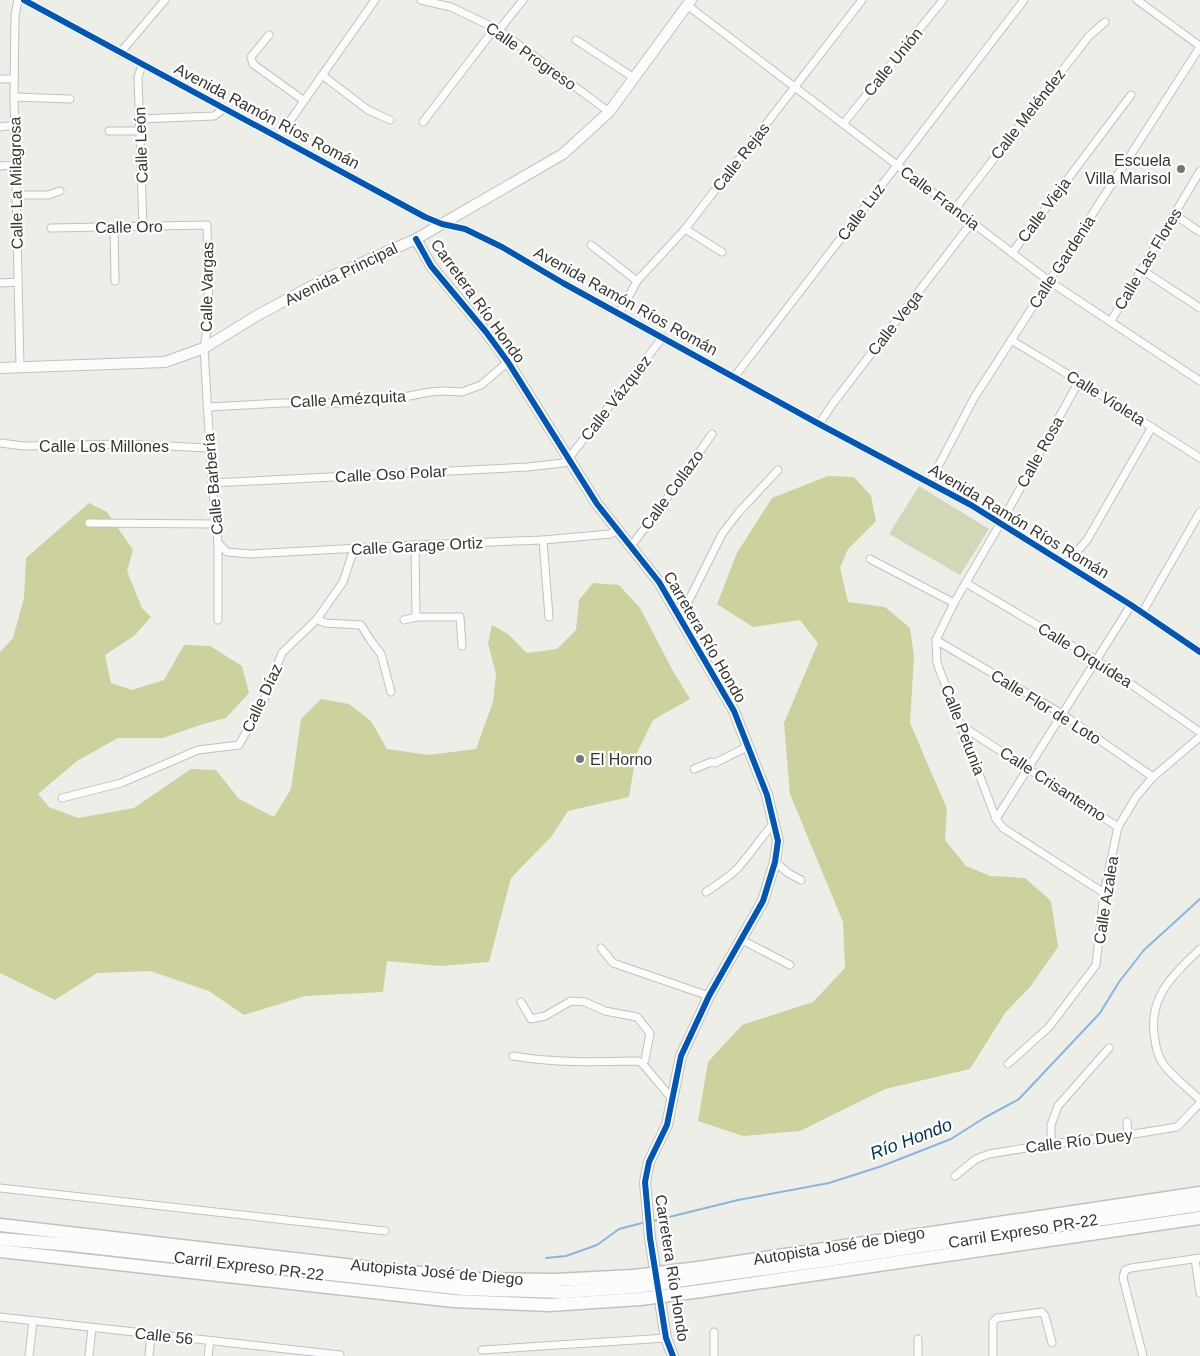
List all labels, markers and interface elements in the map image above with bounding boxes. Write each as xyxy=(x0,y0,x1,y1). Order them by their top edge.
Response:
street label: Calle Progreso xyxy=(483,19,579,93)
street label: Calle Unión xyxy=(860,25,926,99)
street label: Avenida Ramón Ríos Román xyxy=(172,60,362,172)
street label: Calle Meléndez xyxy=(987,65,1069,163)
street label: Calle León xyxy=(131,106,151,184)
street label: Calle La Milagrosa xyxy=(6,117,26,249)
street label: Calle Rejas xyxy=(709,120,773,194)
place label: Escuela Villa Marisol xyxy=(1085,152,1171,187)
street label: Calle Francia xyxy=(897,163,983,233)
marker: Escuela Villa Marisol xyxy=(1175,163,1187,175)
street label: Calle Vieja xyxy=(1014,174,1074,246)
street label: Calle Luz xyxy=(834,180,888,244)
street label: Calle Las Flores xyxy=(1111,205,1185,313)
street label: Calle Gardenia xyxy=(1026,213,1098,311)
street label: Calle Oro xyxy=(95,218,163,236)
street label: Carretera Río Hondo xyxy=(427,236,529,366)
street label: Avenida Principal xyxy=(282,239,400,309)
street label: Calle Vargas xyxy=(198,242,216,332)
street label: Avenida Ramón Ríos Román xyxy=(531,243,721,359)
street label: Calle Vega xyxy=(864,287,926,359)
street label: Calle Vázquez xyxy=(578,352,654,444)
street label: Calle Violeta xyxy=(1064,367,1149,429)
street label: Calle Amézquita xyxy=(290,387,406,411)
street label: Calle Rosa xyxy=(1014,414,1066,490)
street label: Calle Barbería xyxy=(200,432,226,536)
street label: Calle Los Millones xyxy=(39,438,169,455)
street label: Calle Collazo xyxy=(637,447,707,533)
street label: Avenida Ramón Ríos Román xyxy=(926,460,1112,582)
street label: Calle Oso Polar xyxy=(335,463,448,485)
street label: Calle Garage Ortiz xyxy=(350,534,484,558)
street label: Carretera Río Hondo xyxy=(661,568,750,706)
street label: Calle Orquídea xyxy=(1035,619,1135,691)
street label: Calle Díaz xyxy=(239,661,285,735)
street label: Calle Flor de Loto xyxy=(988,666,1104,748)
street label: Calle Petunia xyxy=(938,683,988,778)
street label: Calle Crisantemo xyxy=(997,743,1109,825)
place label: El Horno xyxy=(590,751,652,768)
marker: El Horno xyxy=(574,753,586,765)
street label: Calle Azalea xyxy=(1091,855,1121,945)
water label: Río Hondo xyxy=(867,1114,955,1164)
street label: Calle Río Duey xyxy=(1025,1126,1133,1156)
street label: Carretera Río Hondo xyxy=(652,1193,692,1343)
street label: Carril Expreso PR-22 xyxy=(947,1211,1099,1251)
street label: Autopista José de Diego xyxy=(752,1224,926,1268)
street label: Carril Expreso PR-22 xyxy=(173,1248,325,1284)
street label: Autopista José de Diego xyxy=(350,1256,524,1288)
street label: Calle 56 xyxy=(134,1324,194,1348)

